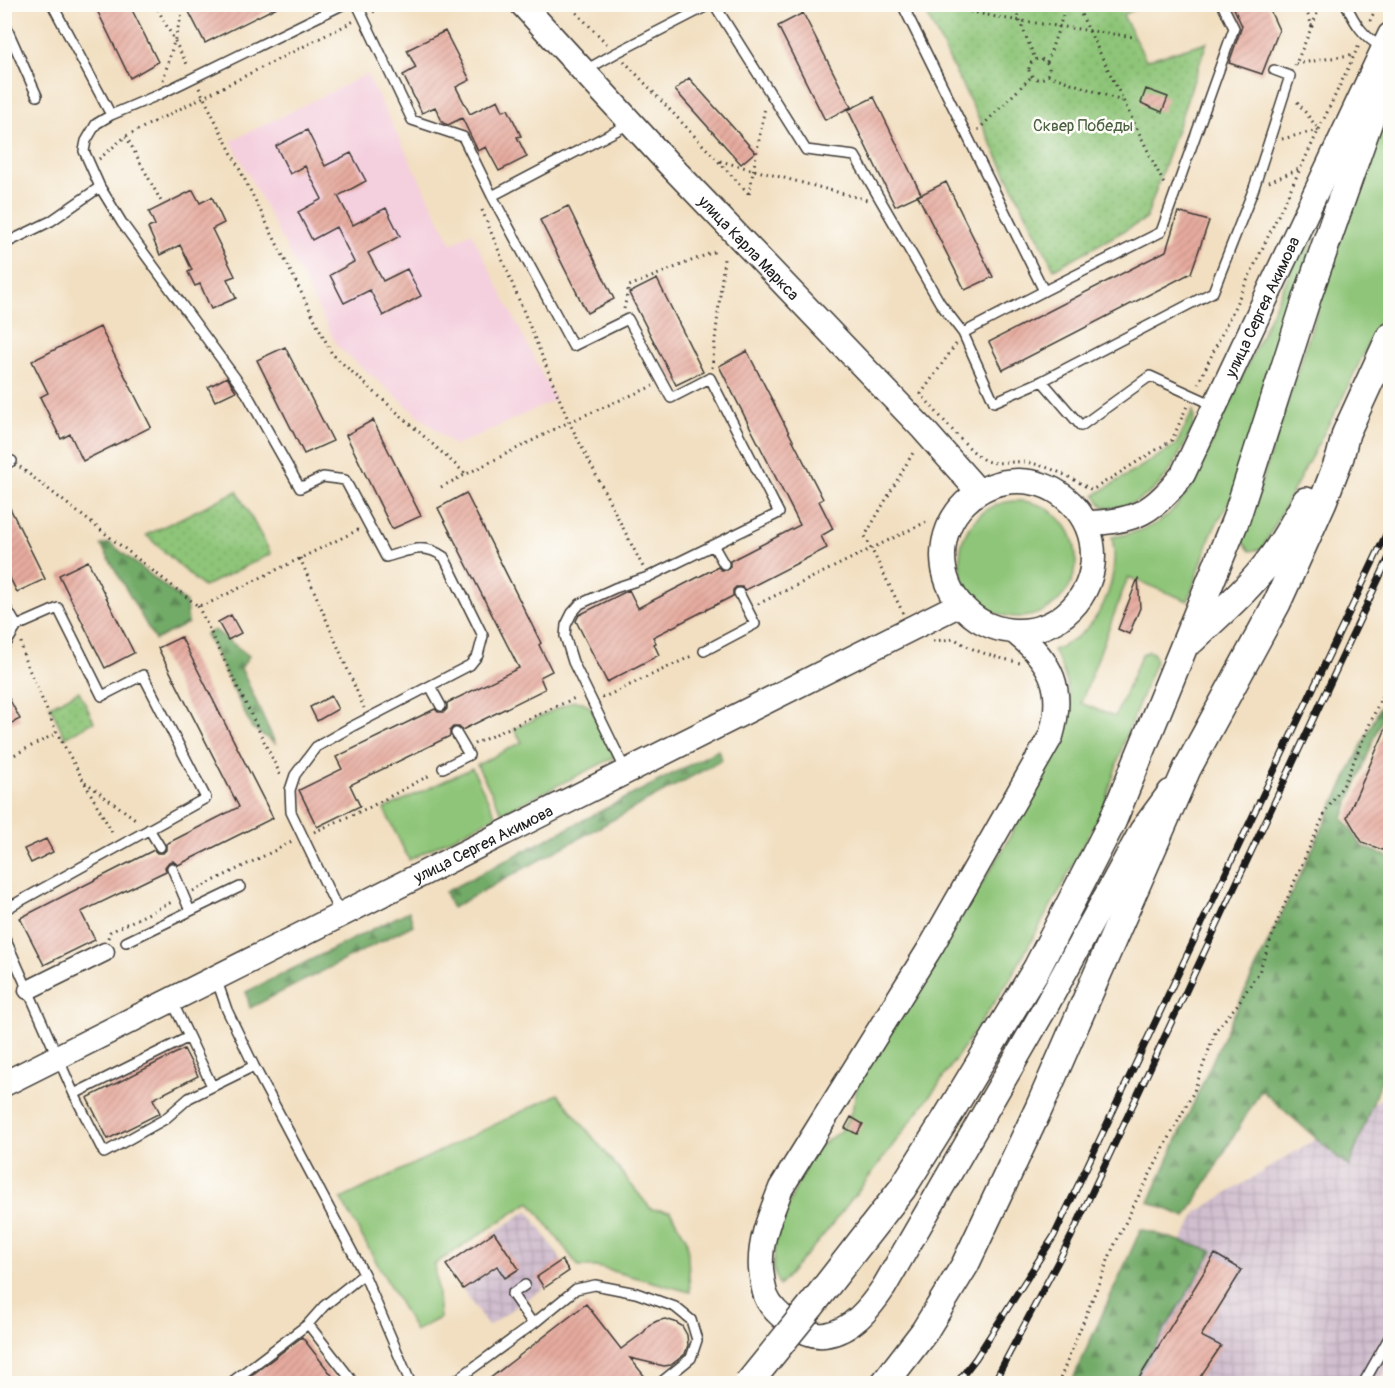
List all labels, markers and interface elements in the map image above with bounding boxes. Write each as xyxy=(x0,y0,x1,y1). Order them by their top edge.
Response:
park label: Сквер Победы xyxy=(1033,116,1133,136)
street label: улица Карла Маркса xyxy=(693,191,803,305)
street label: улица Сергея Акимова xyxy=(1221,234,1304,382)
street label: улица Сергея Акимова xyxy=(410,801,556,888)

